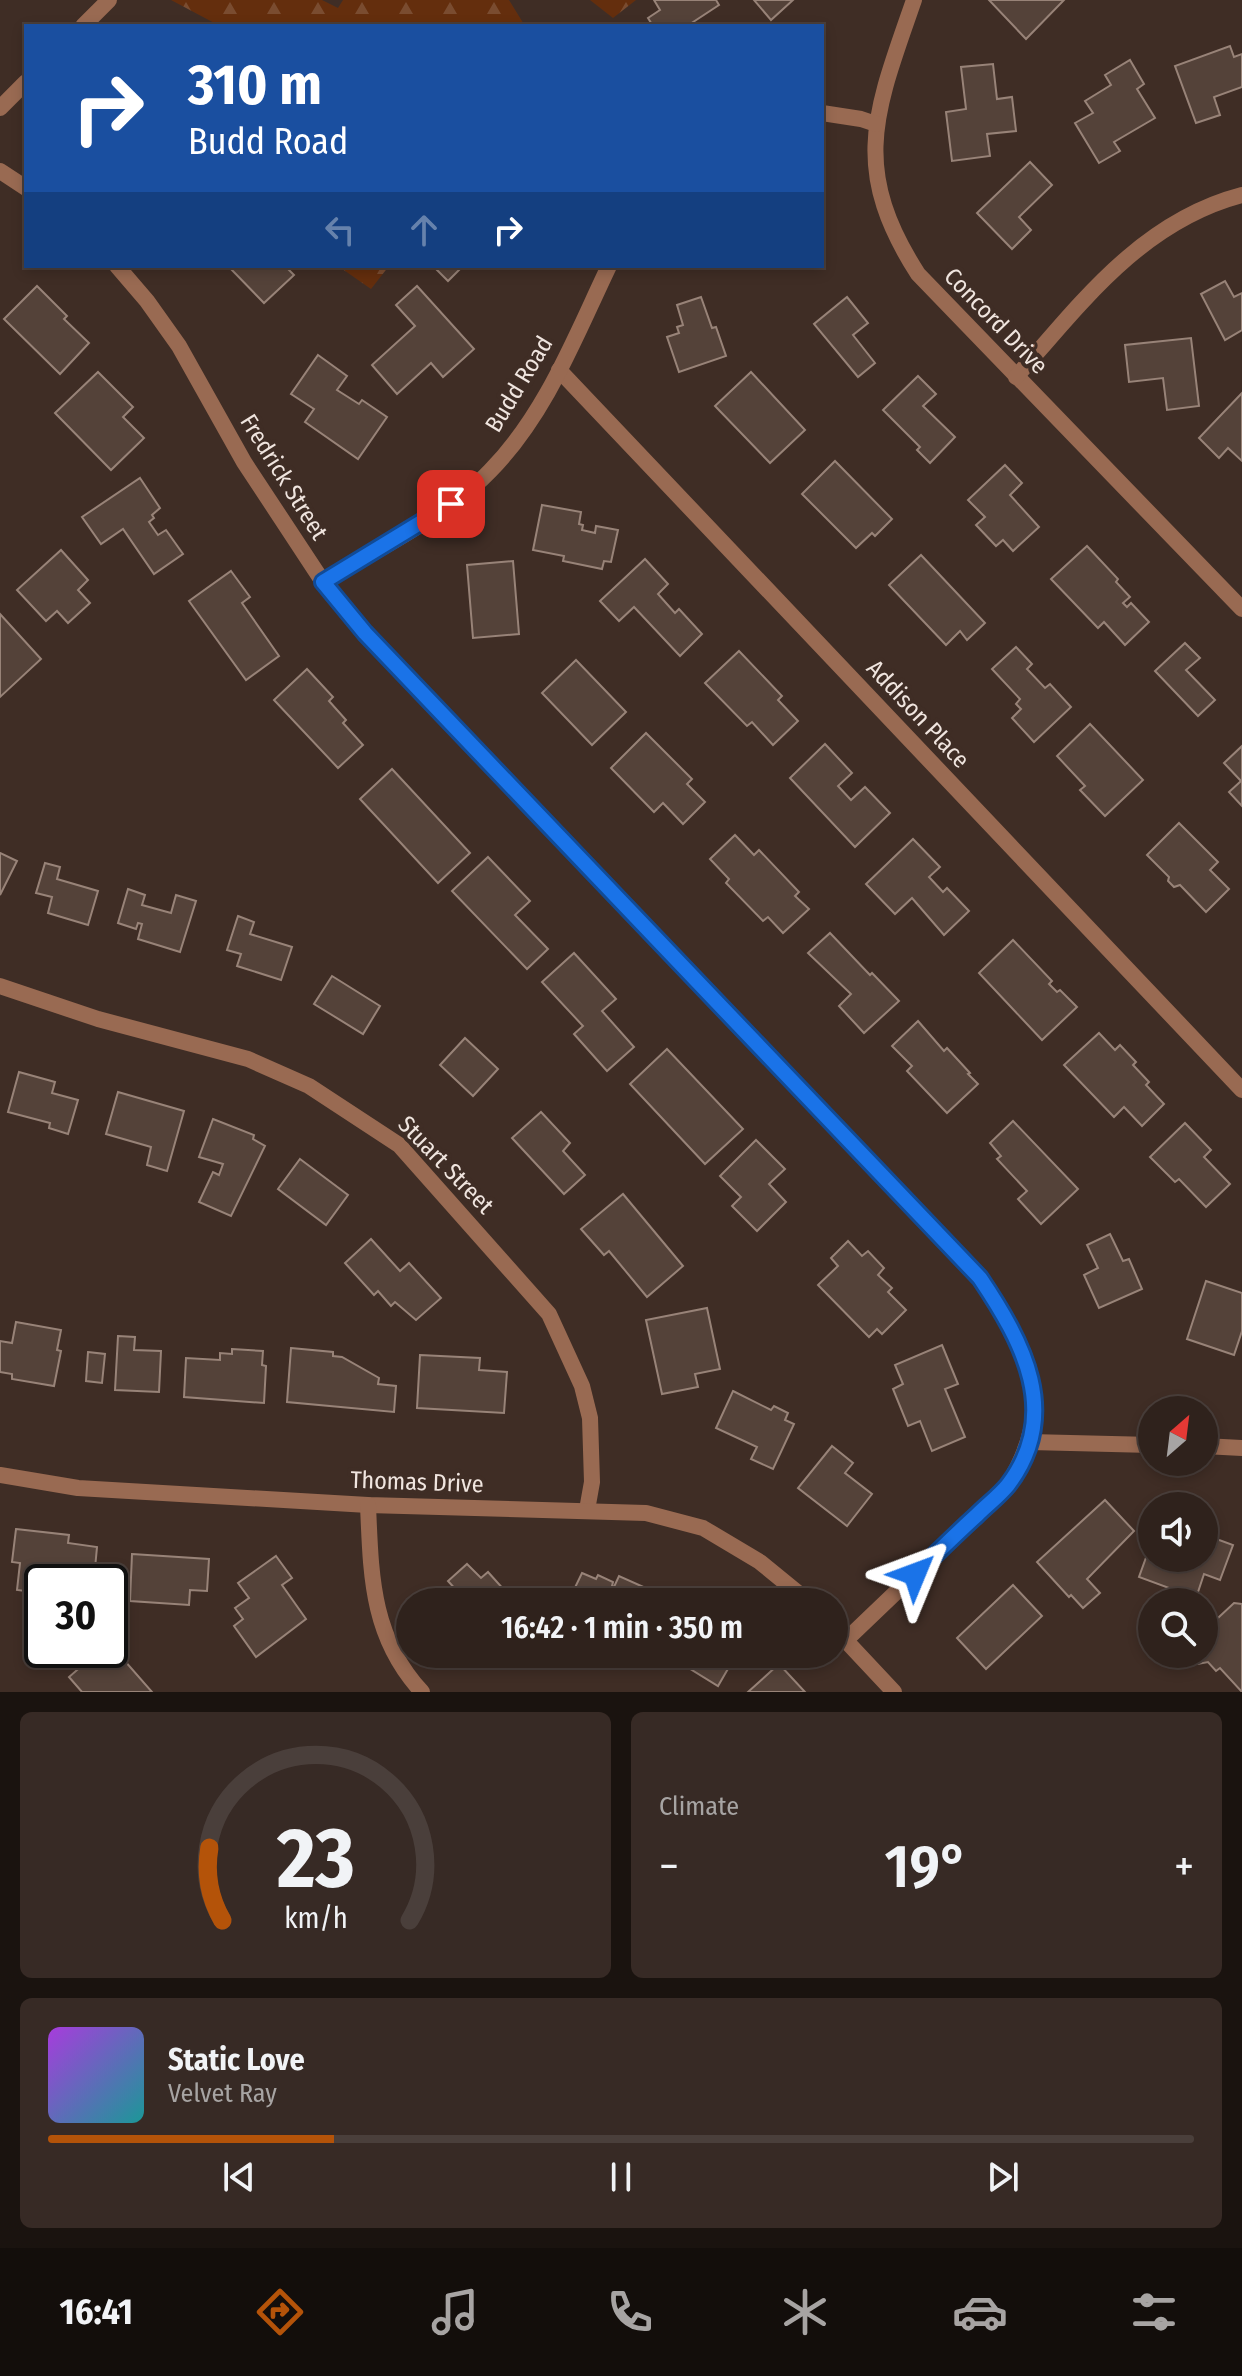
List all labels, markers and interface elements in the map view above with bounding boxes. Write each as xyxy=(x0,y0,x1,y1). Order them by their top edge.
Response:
text: 310 m xyxy=(188,52,322,119)
icon: right xyxy=(56,56,160,160)
text: Budd Road xyxy=(188,120,348,164)
icon: left xyxy=(318,208,362,252)
icon: ahead xyxy=(402,208,446,252)
icon: right xyxy=(486,208,530,252)
street label: Concord Drive xyxy=(939,262,1053,380)
street label: Budd Road xyxy=(479,331,559,437)
street label: Fredrick Street xyxy=(234,409,334,545)
pin xyxy=(417,470,485,538)
icon: arrive xyxy=(429,482,473,526)
street label: Addison Place xyxy=(861,654,975,774)
street label: Stuart Street xyxy=(393,1110,500,1220)
north arrow xyxy=(1138,1396,1218,1476)
map controls xyxy=(1138,1396,1218,1668)
street label: Thomas Drive xyxy=(350,1466,484,1498)
button: sound xyxy=(1138,1492,1218,1572)
position arrow xyxy=(873,1532,957,1616)
speed limit sign: 30 xyxy=(24,1564,128,1668)
button: search xyxy=(1138,1588,1218,1668)
text: 16:42 · 1 min · 350 m xyxy=(501,1610,743,1646)
text: Climate xyxy=(659,1791,739,1822)
text: 23 xyxy=(276,1809,354,1909)
text: 19° xyxy=(885,1831,968,1903)
text: − xyxy=(659,1840,679,1893)
text: + xyxy=(1174,1840,1194,1893)
text: km/h xyxy=(284,1901,347,1936)
text: Static Love xyxy=(168,2042,305,2078)
text: Velvet Ray xyxy=(168,2078,277,2109)
icon: previous xyxy=(217,2155,261,2199)
icon: pause xyxy=(599,2155,643,2199)
icon: next xyxy=(981,2155,1025,2199)
icon: directions xyxy=(252,2284,308,2340)
icon: music xyxy=(427,2284,483,2340)
icon: phone xyxy=(602,2284,658,2340)
icon: climate xyxy=(777,2284,833,2340)
icon: car xyxy=(952,2284,1008,2340)
icon: filters xyxy=(1126,2284,1182,2340)
text: 16:41 xyxy=(59,2290,133,2334)

